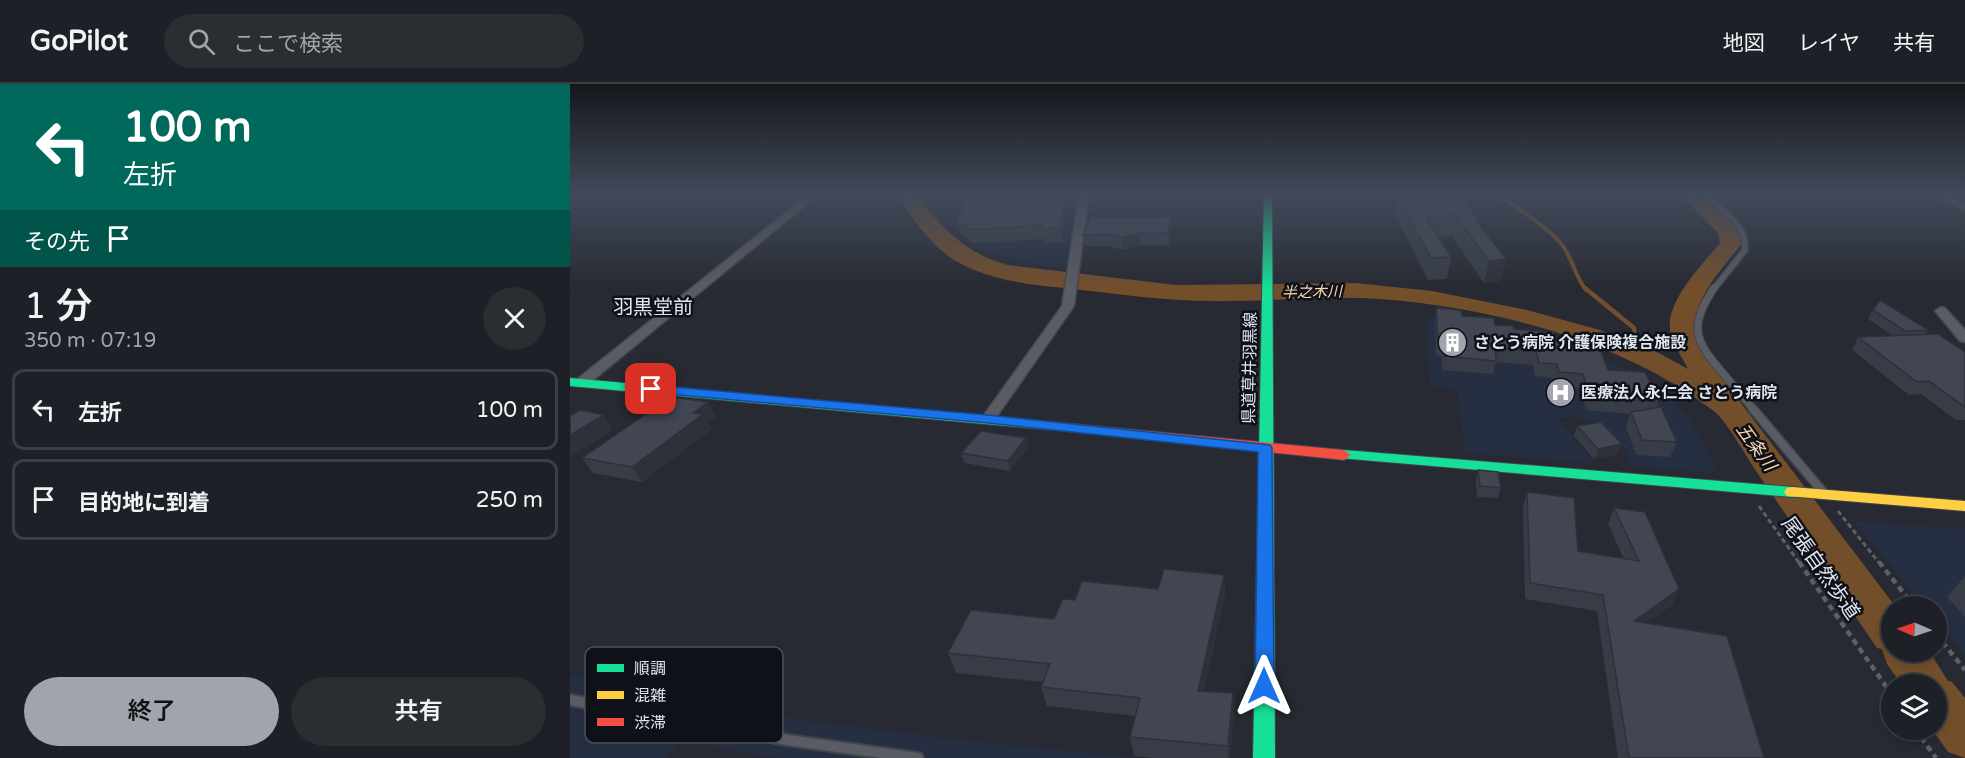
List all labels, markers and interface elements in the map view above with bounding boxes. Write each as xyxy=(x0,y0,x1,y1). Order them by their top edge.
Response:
search box xyxy=(164,14,584,68)
text: GoPilot xyxy=(30,24,128,58)
icon: search xyxy=(185,25,218,58)
text: ここで検索 xyxy=(233,31,343,57)
text: 地図 xyxy=(1723,31,1765,56)
text: レイヤ xyxy=(1798,31,1860,56)
text: 共有 xyxy=(1893,31,1935,56)
text: 100 m xyxy=(123,102,252,153)
icon: left xyxy=(24,108,102,186)
text: 左折 xyxy=(123,159,177,192)
icon: arrive xyxy=(102,222,135,255)
text: その先 xyxy=(24,229,90,255)
water label: 半之木川 xyxy=(1282,282,1344,302)
text: 1 分 xyxy=(24,285,92,328)
button: close xyxy=(483,287,546,350)
district label: 羽黒堂前 xyxy=(613,296,693,320)
street label: 県道草井羽黒線 xyxy=(1239,312,1261,424)
building icon: さとう病院 介護保険複合施設 xyxy=(1437,326,1469,358)
text: 350 m · 07:19 xyxy=(24,329,156,353)
place label: さとう病院 介護保険複合施設 xyxy=(1474,333,1686,353)
pin xyxy=(625,363,676,414)
icon: arrive xyxy=(634,372,667,405)
hospital icon: 医療法人永仁会 さとう病院 xyxy=(1544,376,1576,408)
place label: 医療法人永仁会 さとう病院 xyxy=(1581,383,1777,403)
icon: left xyxy=(27,393,60,426)
text: 100 m xyxy=(476,397,543,423)
text: 左折 xyxy=(78,400,122,426)
water label: 五条川 xyxy=(1731,419,1782,477)
icon: arrive xyxy=(27,483,60,516)
text: 250 m xyxy=(476,487,543,513)
text: 目的地に到着 xyxy=(78,490,210,516)
street label: 尾張自然歩道 xyxy=(1776,513,1864,625)
north arrow xyxy=(1881,596,1947,662)
map controls xyxy=(1881,596,1947,740)
legend xyxy=(585,647,783,743)
position arrow xyxy=(1232,654,1296,718)
text: 順調 xyxy=(634,659,666,679)
button: layers xyxy=(1881,674,1947,740)
button: 終了 xyxy=(24,677,279,746)
button: 共有 xyxy=(291,677,546,746)
text: 混雑 xyxy=(634,686,666,706)
text: 渋滞 xyxy=(634,713,666,733)

